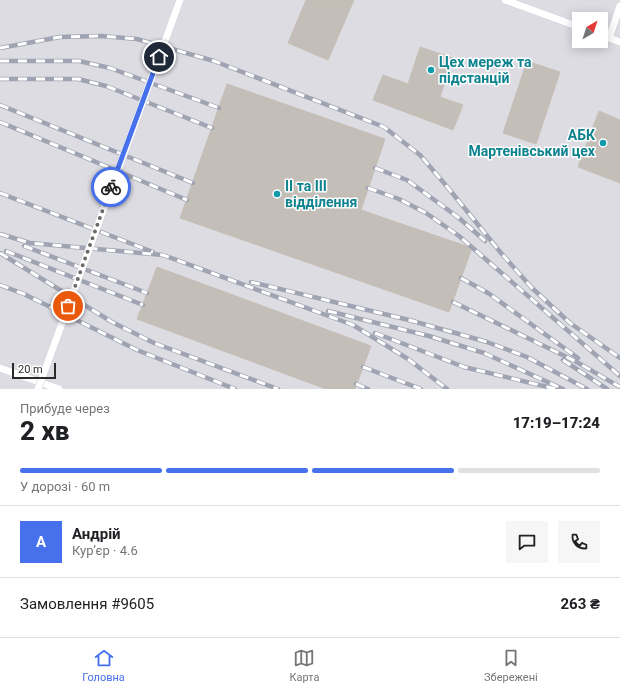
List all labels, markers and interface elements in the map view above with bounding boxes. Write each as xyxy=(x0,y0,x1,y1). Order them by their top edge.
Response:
north arrow xyxy=(572,12,608,48)
map controls xyxy=(572,12,608,48)
pin xyxy=(142,40,176,74)
icon: home xyxy=(148,46,170,68)
place label: Цех мереж та підстанцій xyxy=(439,54,532,86)
marker: Цех мереж та підстанцій xyxy=(426,65,436,75)
place label: АБК Мартенівський цех xyxy=(468,127,596,159)
marker: АБК Мартенівський цех xyxy=(598,138,608,148)
courier xyxy=(91,167,131,207)
icon: bike xyxy=(100,176,122,198)
place label: II та III відділення xyxy=(285,178,357,210)
marker: II та III відділення xyxy=(272,189,282,199)
pin xyxy=(51,289,85,323)
icon: bag xyxy=(57,295,79,317)
scale bar xyxy=(12,361,56,380)
text: 20 m xyxy=(18,363,43,376)
text: Прибуде через xyxy=(20,401,110,416)
text: 17:19–17:24 xyxy=(513,414,600,432)
text: 2 хв xyxy=(20,416,69,446)
text: У дорозі · 60 m xyxy=(20,479,110,494)
button: chat xyxy=(506,521,548,563)
button: phone xyxy=(558,521,600,563)
text: Андрій xyxy=(72,525,121,543)
text: А xyxy=(36,533,46,551)
text: Кур’єр · 4.6 xyxy=(72,543,138,558)
text: Замовлення #9605 xyxy=(20,595,154,613)
text: 263 ₴ xyxy=(560,595,600,613)
tab: Головна xyxy=(82,647,125,684)
tab: Карта xyxy=(289,647,319,684)
tab: Збережені xyxy=(484,647,538,684)

